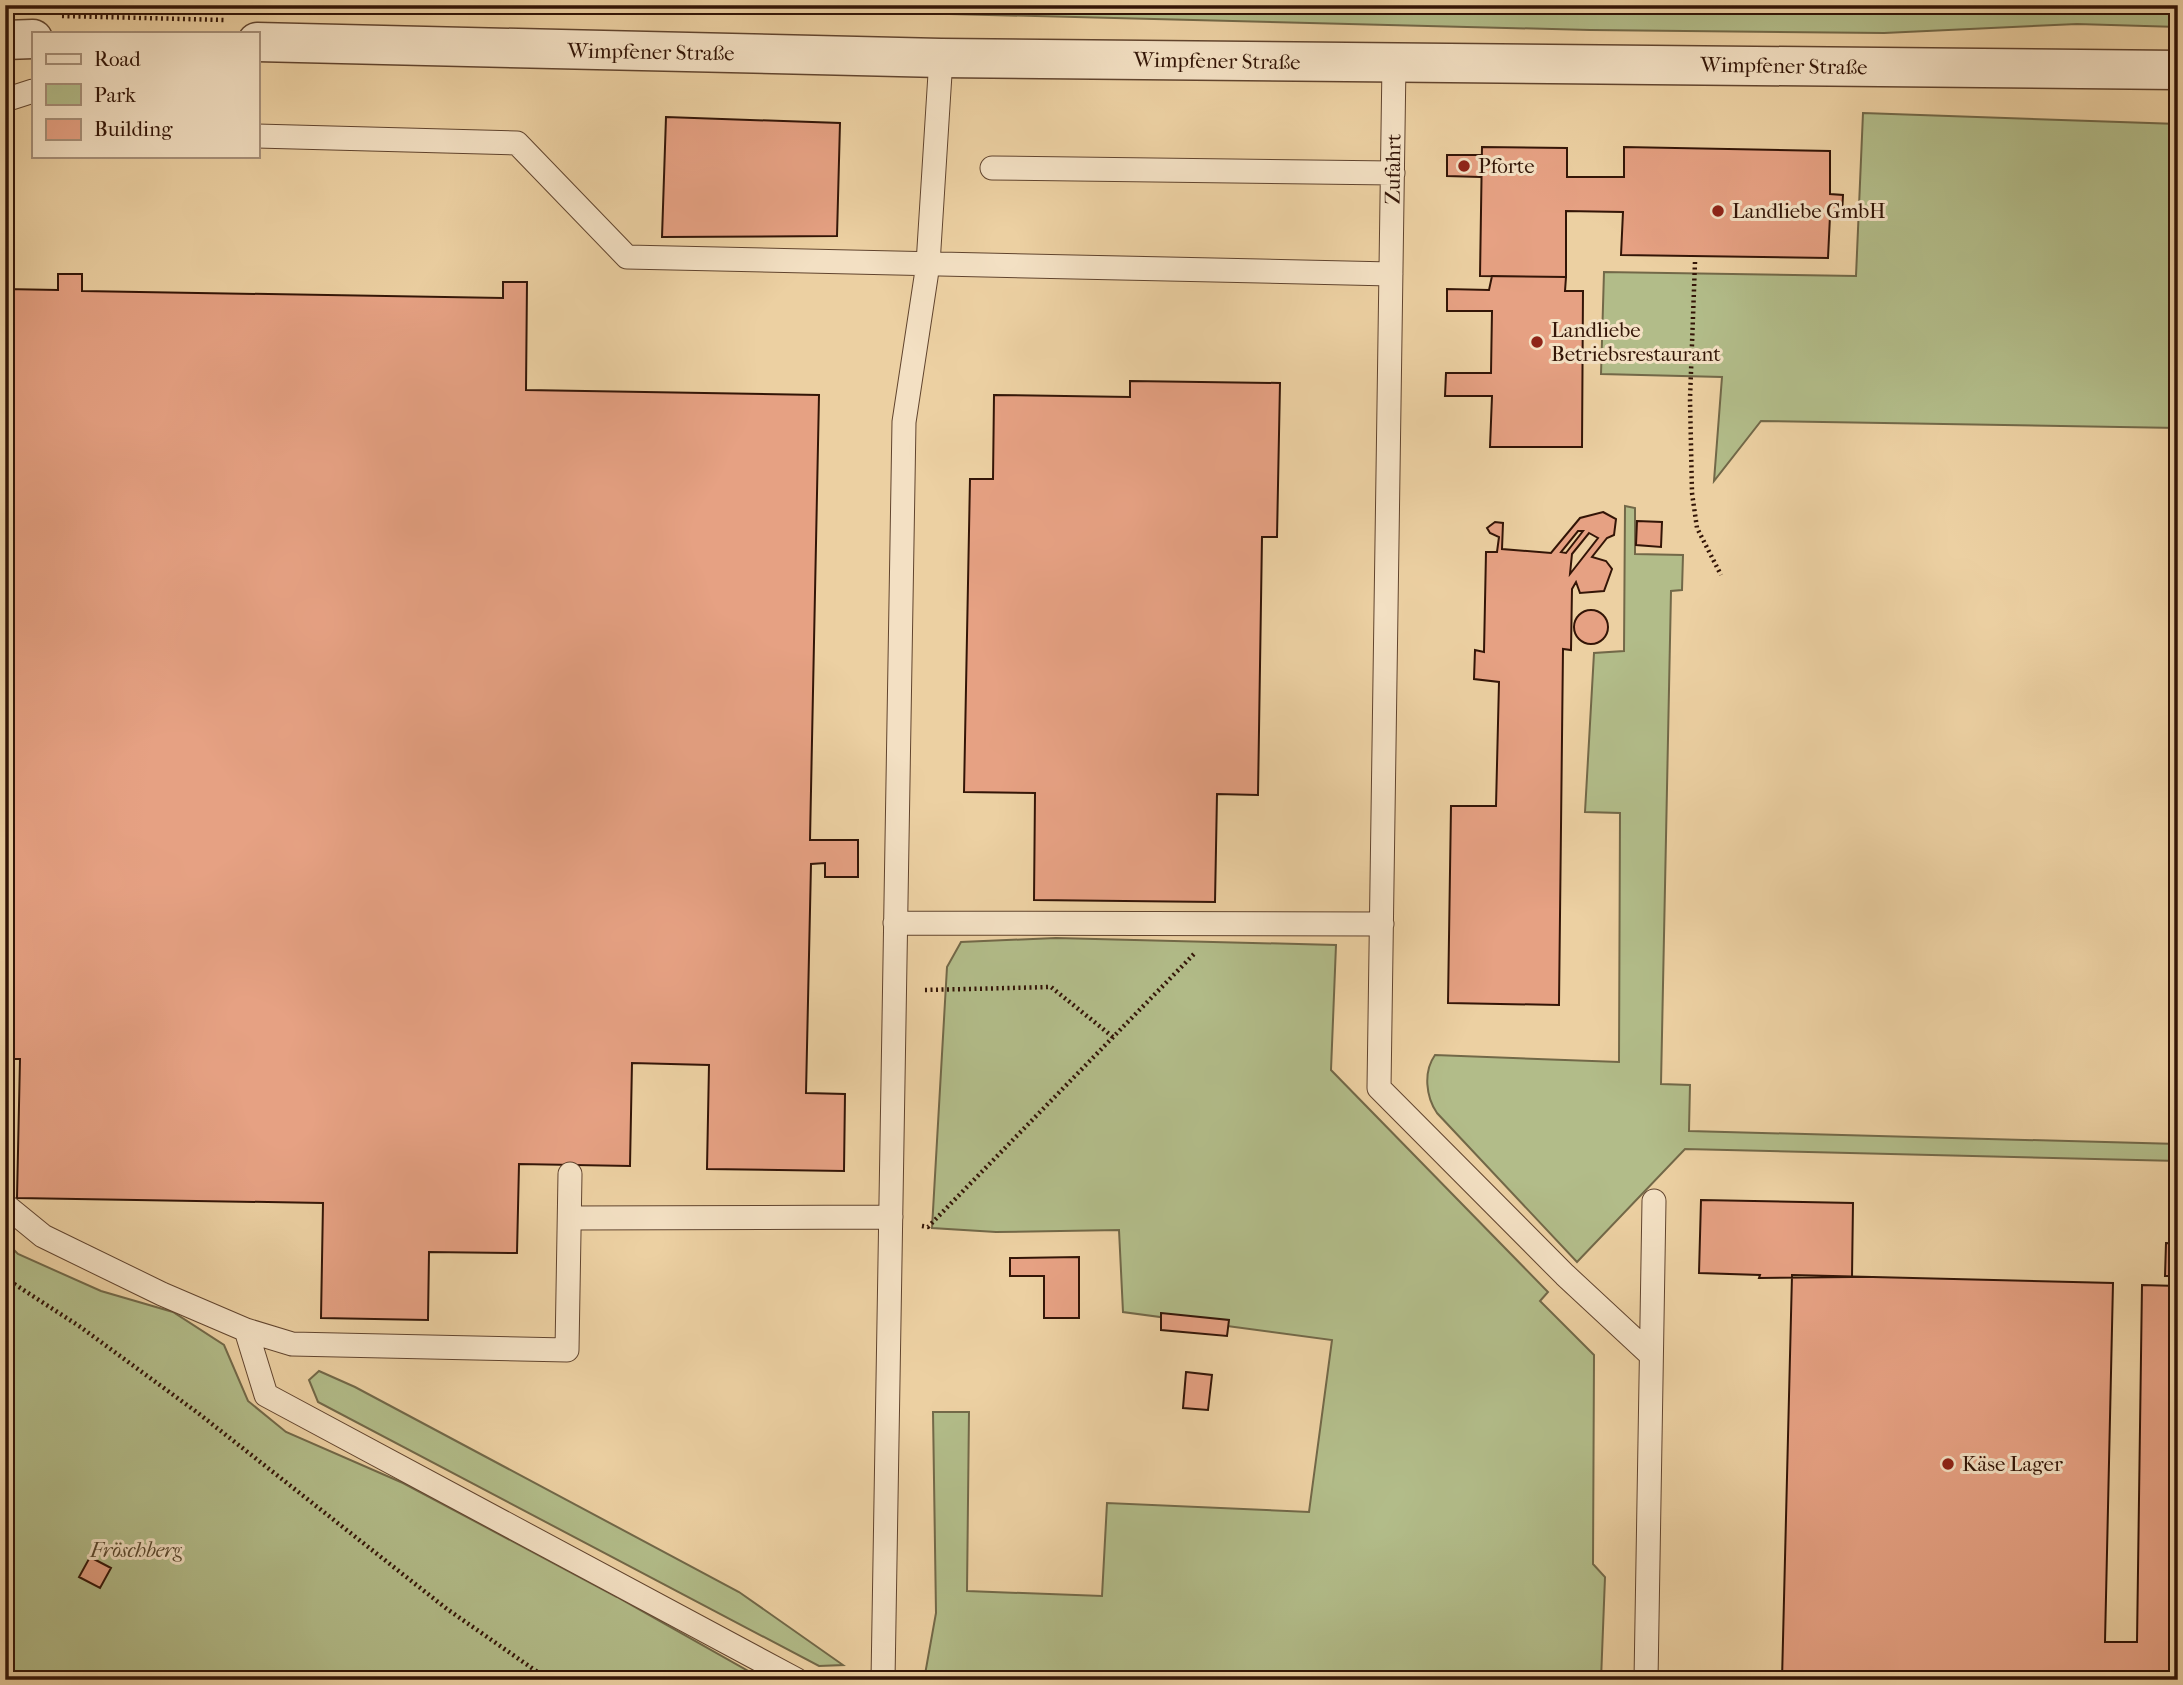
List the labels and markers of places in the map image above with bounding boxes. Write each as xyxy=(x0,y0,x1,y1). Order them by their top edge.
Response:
place label: Pforte xyxy=(1478,154,1535,178)
marker: Pforte xyxy=(1456,158,1472,174)
place label: Landliebe GmbH xyxy=(1732,199,1886,223)
marker: Landliebe GmbH xyxy=(1710,203,1726,219)
place label: Landliebe Betriebsrestaurant xyxy=(1551,318,1721,366)
marker: Landliebe Betriebsrestaurant xyxy=(1529,334,1545,350)
place label: Käse Lager xyxy=(1962,1452,2063,1476)
marker: Käse Lager xyxy=(1940,1456,1956,1472)

